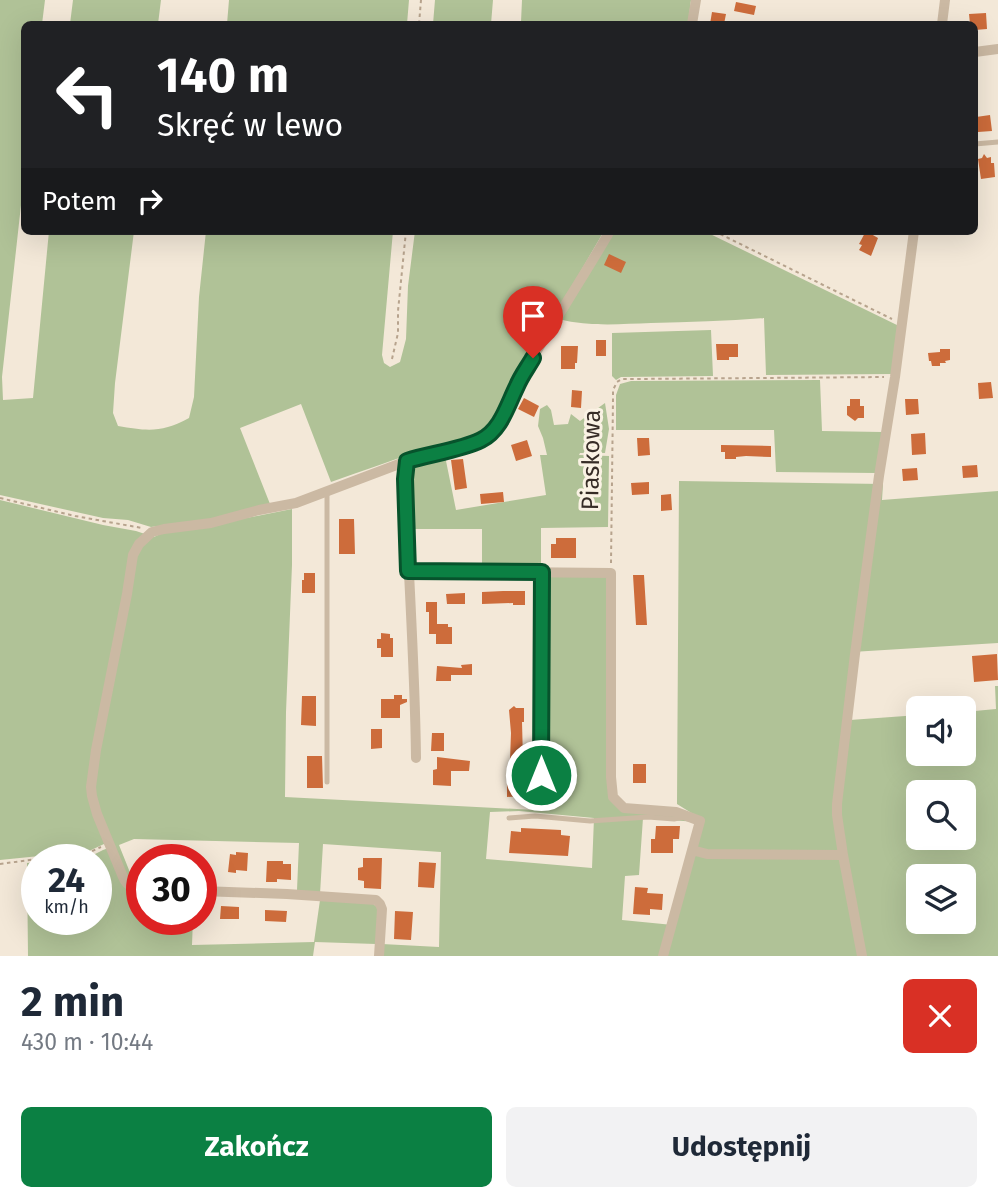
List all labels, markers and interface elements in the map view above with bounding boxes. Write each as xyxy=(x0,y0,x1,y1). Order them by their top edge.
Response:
text: 140 m xyxy=(157,46,289,105)
icon: left xyxy=(42,49,133,140)
text: Skręć w lewo xyxy=(157,106,343,144)
icon: right xyxy=(131,182,169,220)
text: Potem xyxy=(42,186,117,217)
pin xyxy=(503,286,563,358)
icon: arrive xyxy=(514,297,552,335)
street label: Piaskowa xyxy=(576,409,606,511)
map controls xyxy=(906,696,976,934)
button: sound xyxy=(906,696,976,766)
position arrow xyxy=(504,738,578,812)
button: search xyxy=(906,780,976,850)
speed limit sign: 30 xyxy=(126,844,217,935)
text: 24 xyxy=(48,859,85,901)
button: layers xyxy=(906,864,976,934)
text: km/h xyxy=(44,896,89,918)
text: 2 min xyxy=(21,977,124,1027)
button: close xyxy=(903,979,977,1053)
text: 430 m · 10:44 xyxy=(21,1028,153,1056)
button: Zakończ xyxy=(21,1107,492,1187)
button: Udostępnij xyxy=(506,1107,977,1187)

